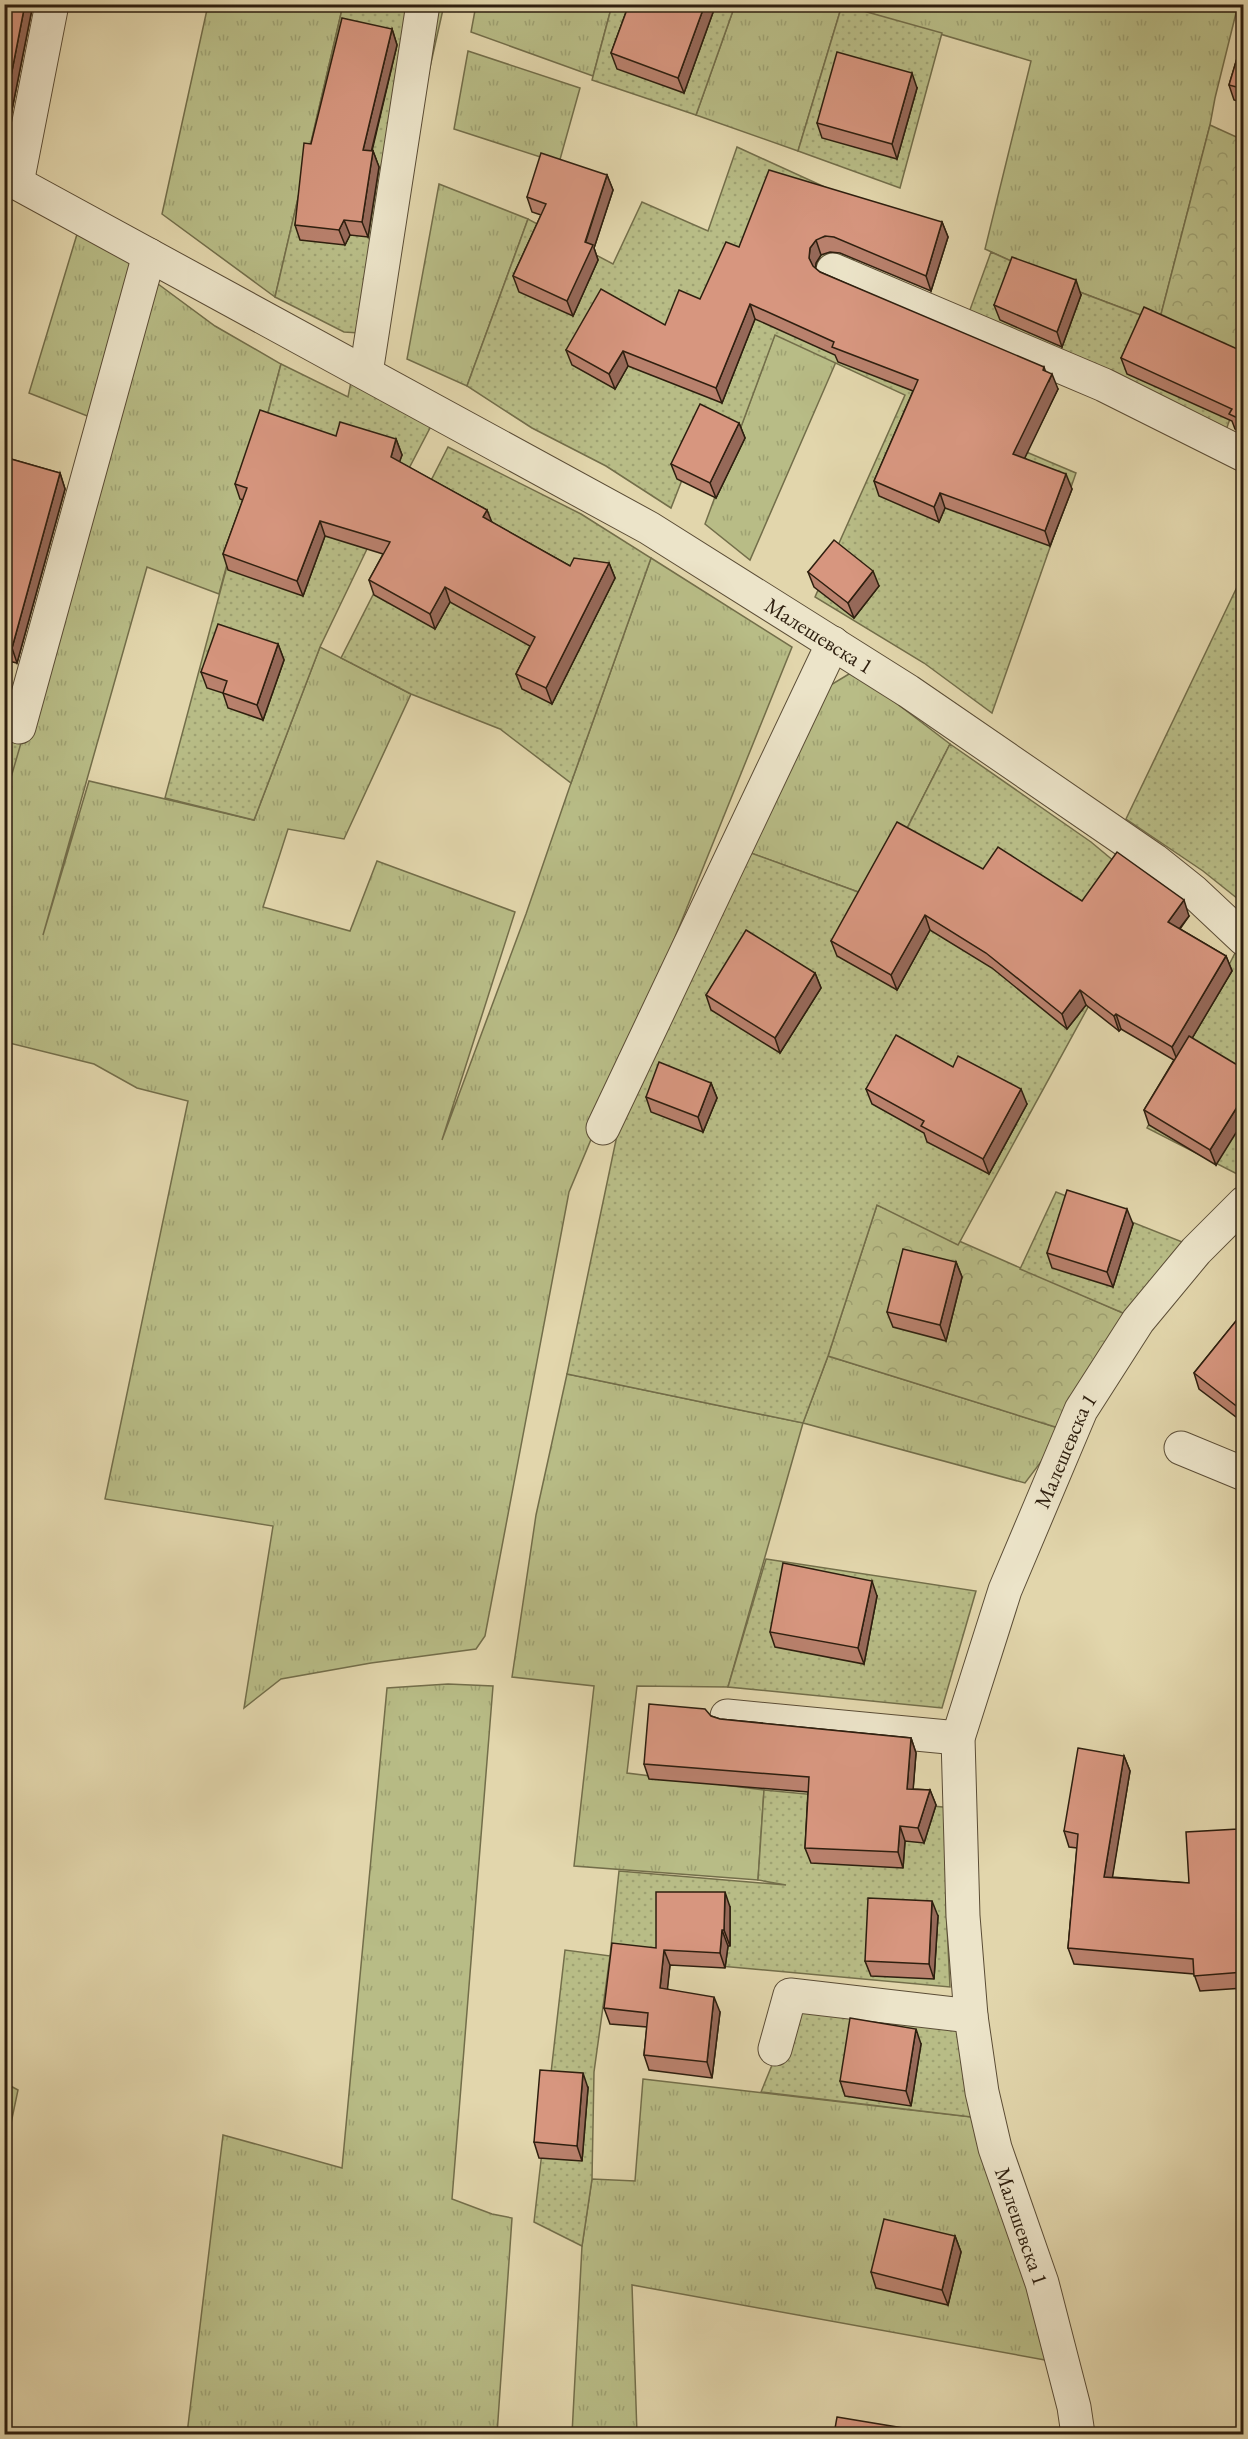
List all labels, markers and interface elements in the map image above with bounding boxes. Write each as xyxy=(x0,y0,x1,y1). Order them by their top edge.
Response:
street label: Малешевска 1 xyxy=(759,591,879,681)
street label: Малешевска 1 xyxy=(1027,1387,1103,1513)
street label: Малешевска 1 xyxy=(988,2163,1055,2289)

